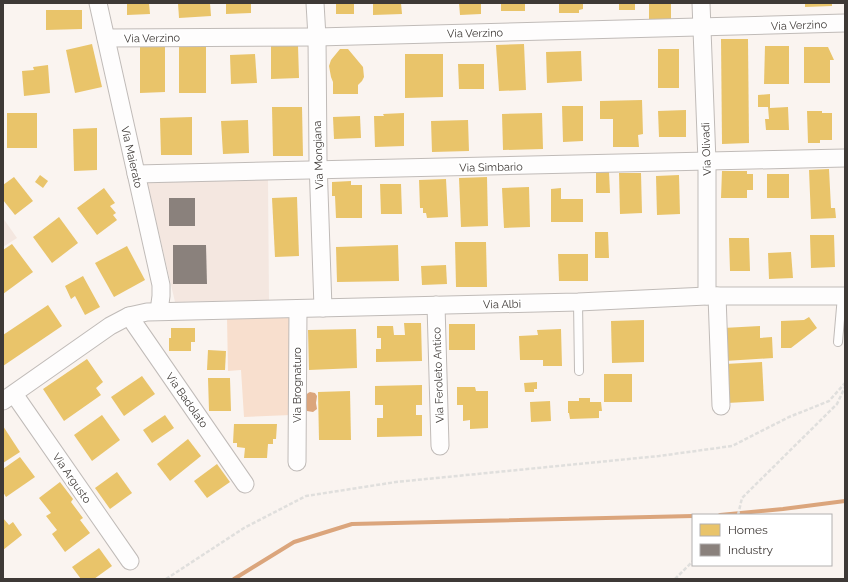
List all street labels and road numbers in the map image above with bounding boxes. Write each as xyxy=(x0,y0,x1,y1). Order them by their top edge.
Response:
street label: Via Verzino xyxy=(771,18,828,33)
street label: Via Verzino xyxy=(447,27,504,40)
street label: Via Verzino xyxy=(124,32,181,45)
street label: Via Mongiana xyxy=(311,120,326,190)
street label: Via Olivadi xyxy=(699,122,714,176)
street label: Via Maierato xyxy=(118,125,145,190)
street label: Via Simbario xyxy=(459,160,523,175)
street label: Via Albi xyxy=(483,298,521,311)
street label: Via Feroleto Antico xyxy=(430,326,447,423)
street label: Via Brognaturo xyxy=(291,347,304,423)
street label: Via Badolato xyxy=(163,370,211,431)
street label: Via Argusto xyxy=(50,451,94,506)

